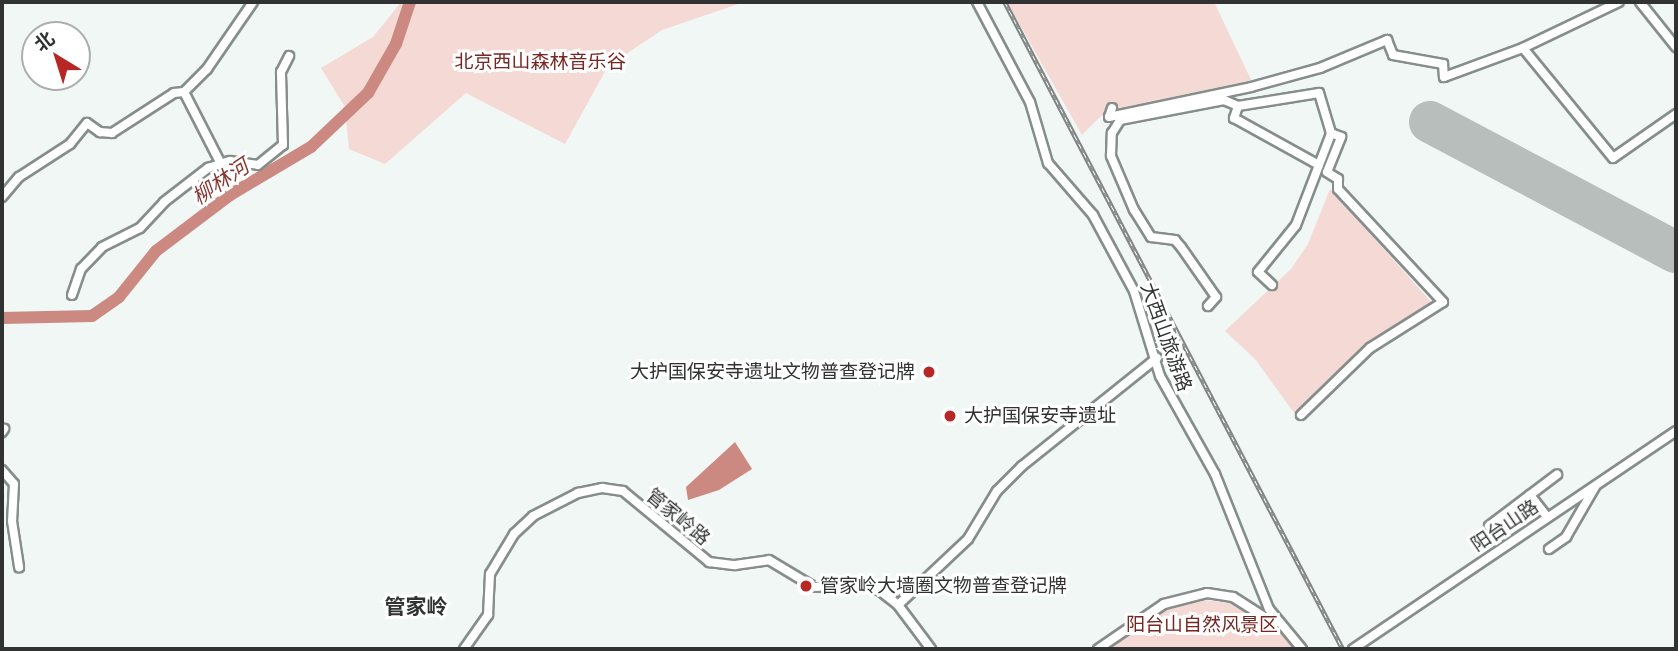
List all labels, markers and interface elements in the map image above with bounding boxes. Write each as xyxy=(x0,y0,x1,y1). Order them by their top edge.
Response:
north arrow xyxy=(21,21,91,91)
text: 北 xyxy=(29,25,60,57)
park label: 北京西山森林音乐谷 xyxy=(455,51,625,73)
water label: 柳林河 xyxy=(187,153,253,209)
street label: 大西山旅游路 xyxy=(1136,280,1196,394)
place label: 大护国保安寺遗址文物普查登记牌 xyxy=(630,361,915,383)
marker: 大护国保安寺遗址文物普查登记牌 xyxy=(921,364,937,380)
place label: 大护国保安寺遗址 xyxy=(964,405,1116,427)
marker: 大护国保安寺遗址 xyxy=(942,408,958,424)
street label: 管家岭路 xyxy=(642,484,714,550)
street label: 阳台山路 xyxy=(1467,495,1543,557)
place label: 管家岭大墙圈文物普查登记牌 xyxy=(820,575,1067,597)
marker: 管家岭大墙圈文物普查登记牌 xyxy=(798,578,814,594)
district label: 管家岭 xyxy=(385,593,447,619)
park label: 阳台山自然风景区 xyxy=(1126,614,1278,636)

